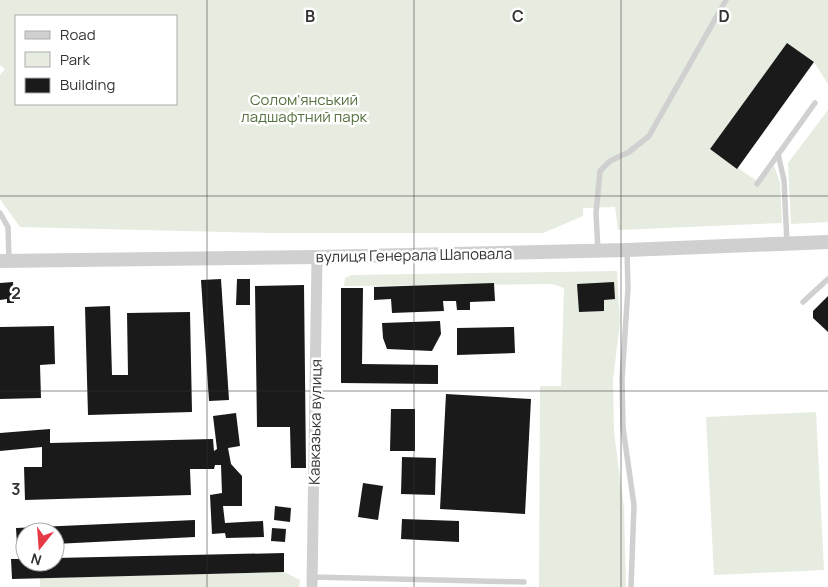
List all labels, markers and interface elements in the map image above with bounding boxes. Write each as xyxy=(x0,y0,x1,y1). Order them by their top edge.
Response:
text: B xyxy=(305,5,315,27)
text: C xyxy=(512,5,524,27)
text: D xyxy=(718,5,730,27)
legend xyxy=(15,15,178,105)
text: Road xyxy=(60,24,96,45)
text: Park xyxy=(60,49,90,70)
text: Building xyxy=(60,74,115,95)
park label: Солом'янський ладшафтний парк xyxy=(241,89,368,127)
street label: вулиця Генерала Шаповала xyxy=(316,243,512,267)
text: 2 xyxy=(11,282,21,304)
street label: Кавказька вулиця xyxy=(303,359,327,485)
text: 3 xyxy=(11,478,21,500)
north arrow xyxy=(15,522,65,572)
text: N xyxy=(28,549,44,570)

